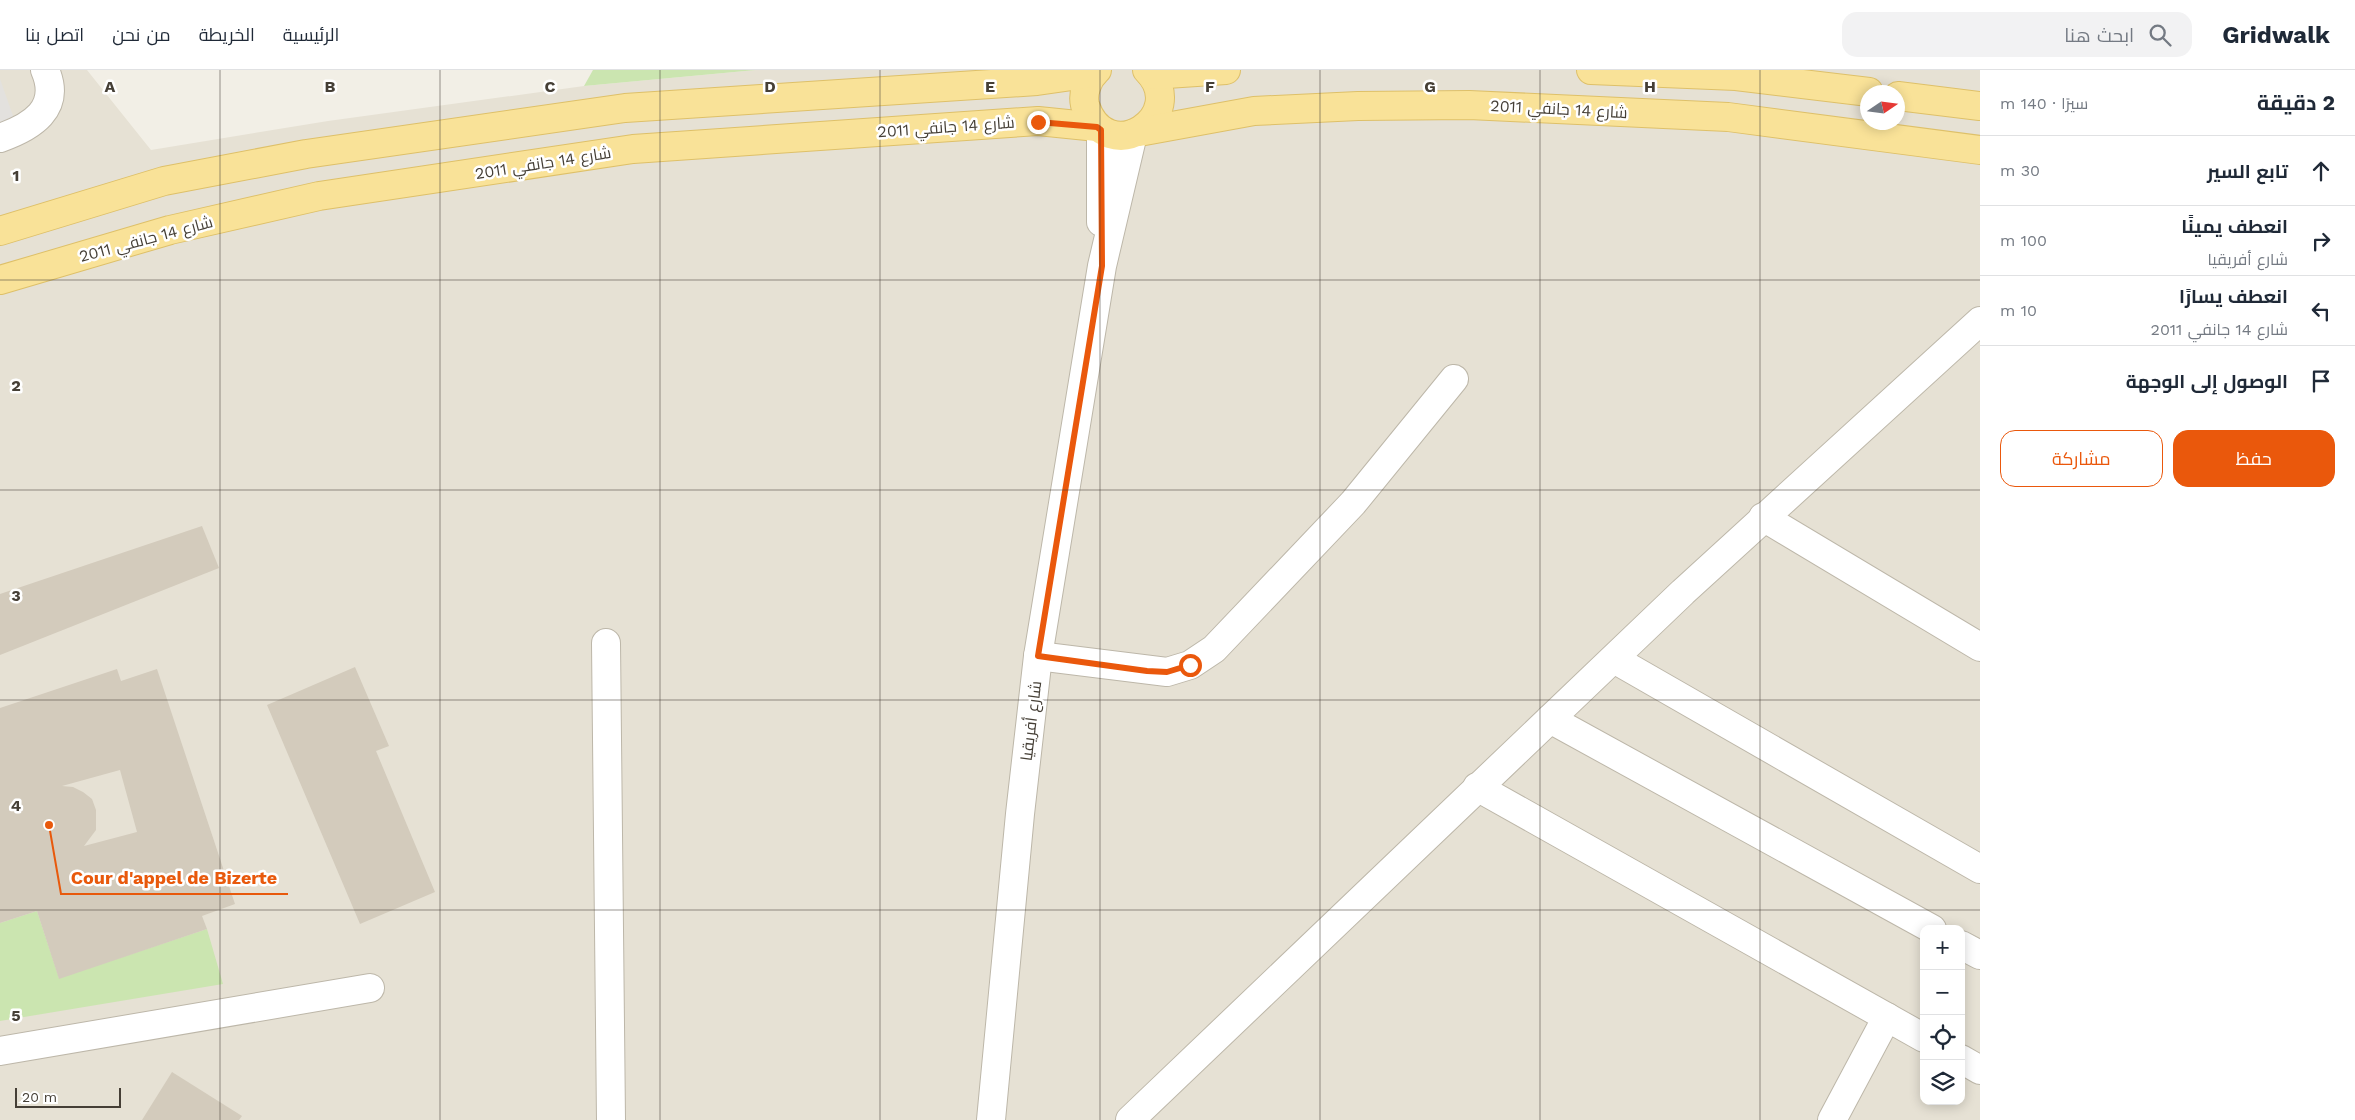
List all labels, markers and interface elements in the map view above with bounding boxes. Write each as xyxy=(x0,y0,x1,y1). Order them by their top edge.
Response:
search box xyxy=(1842,12,2192,57)
icon: search xyxy=(2146,21,2174,49)
text: Gridwalk xyxy=(2222,21,2330,49)
text: اتصل بنا xyxy=(25,24,84,45)
text: من نحن xyxy=(112,24,171,45)
text: الخريطة xyxy=(199,24,255,45)
text: الرئيسية xyxy=(283,24,339,45)
text: ابحث هنا xyxy=(2064,24,2134,47)
text: A xyxy=(105,77,116,96)
text: B xyxy=(325,77,336,96)
text: C xyxy=(545,77,556,96)
text: D xyxy=(764,77,776,96)
text: E xyxy=(985,77,995,96)
text: F xyxy=(1205,77,1215,96)
text: G xyxy=(1424,77,1436,96)
text: H xyxy=(1644,77,1656,96)
north arrow xyxy=(1860,85,1905,130)
text: 2 دقيقة xyxy=(2257,90,2335,115)
text: سيرًا · 140 m xyxy=(2000,94,2088,113)
street label: شارع 14 جانفي 2011 xyxy=(1490,96,1628,126)
route end xyxy=(1027,111,1050,134)
street label: شارع 14 جانفي 2011 xyxy=(877,113,1015,145)
street label: شارع 14 جانفي 2011 xyxy=(474,143,613,187)
icon: ahead xyxy=(2307,157,2335,185)
text: تابع السير xyxy=(2207,160,2288,183)
text: 30 m xyxy=(2000,161,2040,180)
text: 1 xyxy=(13,166,19,185)
street label: شارع 14 جانفي 2011 xyxy=(77,212,216,270)
text: انعطف يمينًا xyxy=(2181,215,2288,238)
icon: right xyxy=(2307,227,2335,255)
text: 100 m xyxy=(2000,231,2047,250)
text: شارع أفريقيا xyxy=(2208,250,2288,269)
text: انعطف يسارًا xyxy=(2179,285,2288,308)
icon: left xyxy=(2307,297,2335,325)
text: 10 m xyxy=(2000,301,2037,320)
text: شارع 14 جانفي 2011 xyxy=(2151,320,2288,339)
icon: arrive xyxy=(2307,367,2335,395)
text: الوصول إلى الوجهة xyxy=(2126,370,2288,393)
text: 2 xyxy=(11,376,21,395)
button: مشاركة xyxy=(2000,430,2163,487)
button: حفظ xyxy=(2173,430,2335,487)
text: 3 xyxy=(11,586,21,605)
route start xyxy=(1179,654,1202,677)
street label: شارع أفريقيا xyxy=(1017,680,1047,762)
text: 4 xyxy=(11,796,21,815)
callout: Cour d'appel de Bizerte xyxy=(61,861,288,894)
text: Cour d'appel de Bizerte xyxy=(71,867,277,888)
map controls xyxy=(1920,925,1965,1105)
button: + xyxy=(1920,925,1965,970)
button: − xyxy=(1920,970,1965,1015)
text: 5 xyxy=(11,1006,21,1025)
button: locate xyxy=(1920,1015,1965,1060)
button: layers xyxy=(1920,1060,1965,1105)
scale bar xyxy=(15,1085,121,1108)
text: 20 m xyxy=(22,1089,57,1105)

